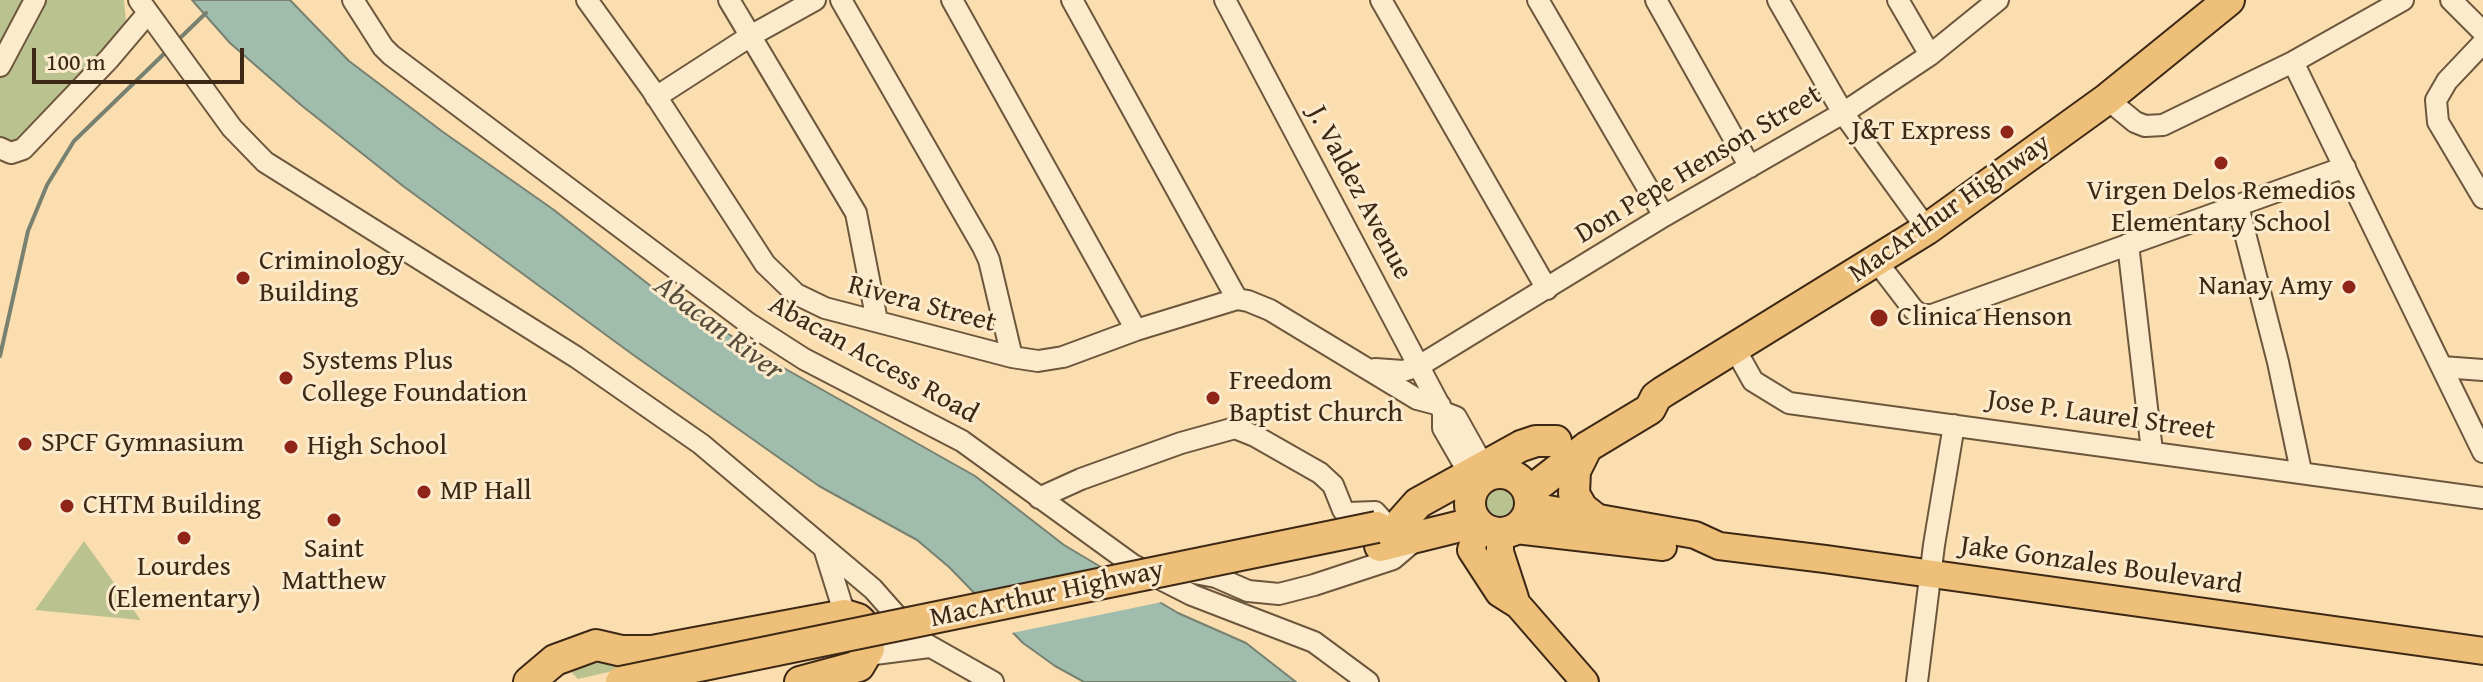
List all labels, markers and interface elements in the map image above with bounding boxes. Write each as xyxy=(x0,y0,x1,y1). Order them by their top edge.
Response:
scale bar xyxy=(36,32,248,82)
text: 100 m xyxy=(46,44,106,79)
street label: Don Pepe Henson Street xyxy=(1570,78,1828,252)
street label: J. Valdez Avenue xyxy=(1299,100,1419,286)
place label: J&T Express xyxy=(1851,115,1991,149)
marker: J&T Express xyxy=(1998,123,2016,141)
street label: MacArthur Highway xyxy=(1843,127,2057,291)
marker: Virgen Delos Remedios Elementary School xyxy=(2212,154,2230,172)
place label: Virgen Delos Remedios Elementary School xyxy=(2086,175,2356,241)
place label: Criminology Building xyxy=(259,245,404,311)
marker: Criminology Building xyxy=(234,269,252,287)
water label: Abacan River xyxy=(646,269,790,389)
street label: Rivera Street xyxy=(844,269,1000,341)
place label: Nanay Amy xyxy=(2199,270,2333,304)
marker: Nanay Amy xyxy=(2340,278,2358,296)
street label: Abacan Access Road xyxy=(762,289,984,431)
place label: Clinica Henson xyxy=(1897,301,2072,335)
marker: Clinica Henson xyxy=(1868,307,1890,329)
place label: Systems Plus College Foundation xyxy=(302,345,527,411)
place label: Freedom Baptist Church xyxy=(1229,365,1403,431)
marker: Systems Plus College Foundation xyxy=(277,369,295,387)
street label: Jose P. Laurel Street xyxy=(1985,383,2217,449)
marker: Freedom Baptist Church xyxy=(1204,389,1222,407)
place label: SPCF Gymnasium xyxy=(41,427,244,461)
place label: High School xyxy=(307,430,447,464)
marker: SPCF Gymnasium xyxy=(16,435,34,453)
marker: High School xyxy=(282,438,300,456)
place label: MP Hall xyxy=(440,475,532,509)
marker: MP Hall xyxy=(415,483,433,501)
place label: CHTM Building xyxy=(83,489,261,523)
marker: CHTM Building xyxy=(58,497,76,515)
marker: Saint Matthew xyxy=(325,511,343,529)
marker: Lourdes (Elementary) xyxy=(175,529,193,547)
street label: Jake Gonzales Boulevard xyxy=(1958,530,2244,602)
place label: Saint Matthew xyxy=(282,533,386,599)
place label: Lourdes (Elementary) xyxy=(107,551,261,617)
street label: MacArthur Highway xyxy=(927,554,1167,636)

